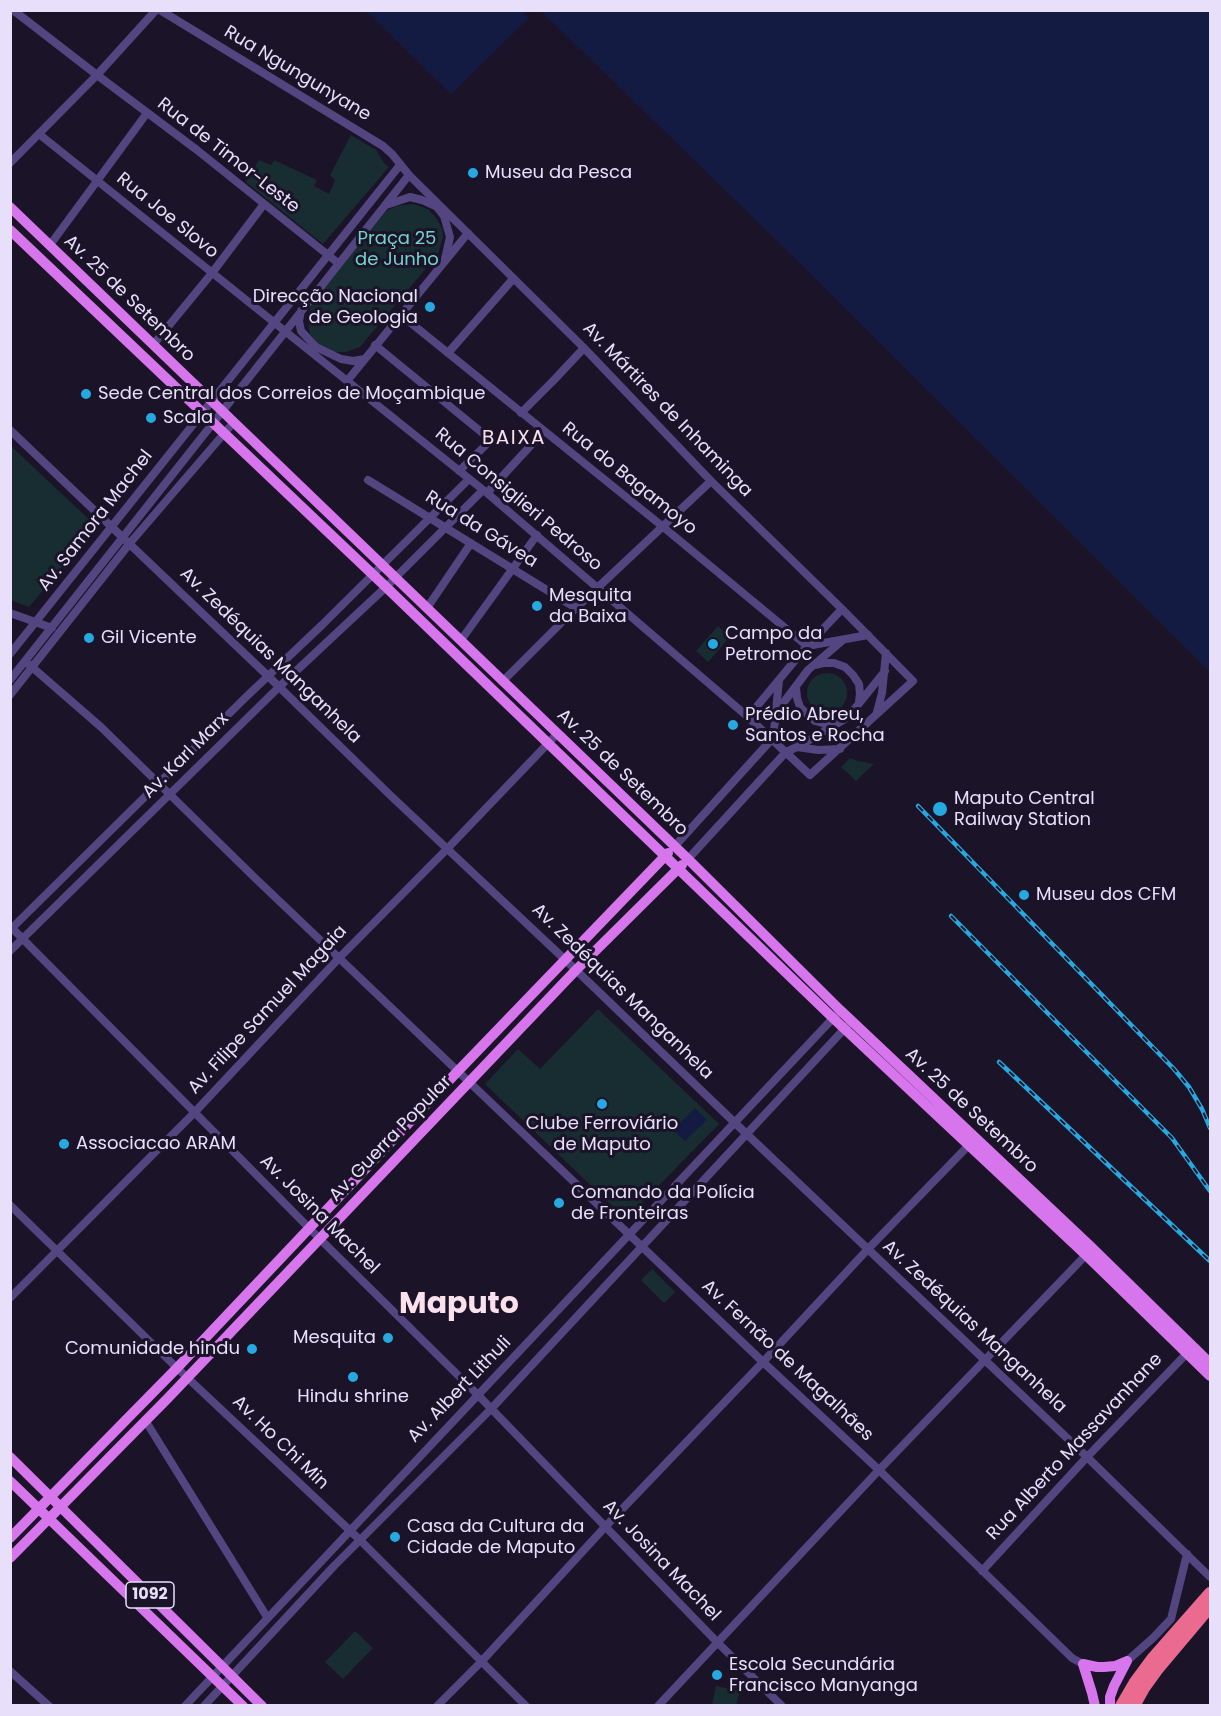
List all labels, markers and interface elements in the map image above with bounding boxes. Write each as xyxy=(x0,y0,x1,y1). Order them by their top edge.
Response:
street label: Rua Ngungunyane xyxy=(220,22,374,126)
street label: Rua de Timor-Leste xyxy=(153,94,303,218)
place label: Museu da Pesca xyxy=(485,162,632,184)
marker: Museu da Pesca xyxy=(466,166,480,180)
street label: Rua Joe Slovo xyxy=(112,168,222,264)
park label: Praça 25 de Junho xyxy=(355,228,439,270)
street label: Av. 25 de Setembro xyxy=(59,231,199,367)
place label: Direcção Nacional de Geologia xyxy=(253,286,418,328)
marker: Direcção Nacional de Geologia xyxy=(423,300,437,314)
street label: Av. Mártires de Inhaminga xyxy=(578,318,756,502)
place label: Sede Central dos Correios de Moçambique xyxy=(98,383,485,405)
marker: Sede Central dos Correios de Moçambique xyxy=(79,387,93,401)
place label: Scala xyxy=(163,407,213,429)
marker: Scala xyxy=(144,411,158,425)
street label: Rua do Bagamoyo xyxy=(557,418,701,540)
street label: Rua Consiglieri Pedroso xyxy=(430,424,606,576)
district label: BAIXA xyxy=(482,427,546,451)
street label: Av. Samora Machel xyxy=(34,446,158,596)
street label: Rua da Gávea xyxy=(421,487,541,573)
street label: Av. Zedéquias Manganhela xyxy=(175,564,365,748)
place label: Mesquita da Baixa xyxy=(549,585,632,628)
marker: Mesquita da Baixa xyxy=(530,599,544,613)
place label: Campo da Petromoc xyxy=(725,623,822,666)
place label: Gil Vicente xyxy=(101,627,197,649)
marker: Gil Vicente xyxy=(82,631,96,645)
marker: Campo da Petromoc xyxy=(706,637,720,651)
place label: Prédio Abreu, Santos e Rocha xyxy=(745,704,885,746)
street label: Av. 25 de Setembro xyxy=(552,705,692,841)
street label: Av. Karl Marx xyxy=(139,709,233,803)
marker: Prédio Abreu, Santos e Rocha xyxy=(726,718,740,732)
place label: Maputo Central Railway Station xyxy=(954,788,1095,830)
marker: Maputo Central Railway Station xyxy=(931,800,949,818)
place label: Museu dos CFM xyxy=(1036,884,1176,906)
marker: Museu dos CFM xyxy=(1017,888,1031,902)
street label: Av. Zedéquias Manganhela xyxy=(527,900,717,1084)
street label: Av. Filipe Samuel Magaia xyxy=(184,921,352,1099)
street label: Av. 25 de Setembro xyxy=(900,1044,1042,1178)
street label: Av. Guerra Popular xyxy=(325,1071,457,1207)
marker: Clube Ferroviário de Maputo xyxy=(595,1097,609,1111)
place label: Clube Ferroviário de Maputo xyxy=(526,1113,678,1156)
place label: Associacao ARAM xyxy=(76,1133,236,1155)
marker: Associacao ARAM xyxy=(57,1137,71,1151)
street label: Av. Josina Machel xyxy=(255,1151,383,1279)
place label: Comando da Polícia de Fronteiras xyxy=(571,1182,755,1224)
marker: Comando da Polícia de Fronteiras xyxy=(552,1196,566,1210)
street label: Av. Zedéquias Manganhela xyxy=(877,1236,1071,1418)
street label: Av. Fernão de Magalhães xyxy=(697,1276,877,1446)
district label: Maputo xyxy=(399,1287,519,1323)
place label: Mesquita xyxy=(293,1327,376,1349)
marker: Mesquita xyxy=(381,1331,395,1345)
street label: Av. Albert Lithuli xyxy=(404,1332,516,1448)
place label: Comunidade hindu xyxy=(65,1338,240,1360)
marker: Comunidade hindu xyxy=(245,1342,259,1356)
street label: Rua Alberto Massavanhane xyxy=(983,1349,1167,1545)
marker: Hindu shrine xyxy=(346,1370,360,1384)
place label: Hindu shrine xyxy=(297,1386,409,1408)
street label: Av. Ho Chi Min xyxy=(227,1392,333,1494)
street label: Av. Josina Machel xyxy=(598,1496,724,1626)
place label: Casa da Cultura da Cidade de Maputo xyxy=(407,1516,585,1558)
marker: Casa da Cultura da Cidade de Maputo xyxy=(388,1530,402,1544)
road number: 1092 xyxy=(126,1582,174,1608)
place label: Escola Secundária Francisco Manyanga xyxy=(729,1654,918,1696)
marker: Escola Secundária Francisco Manyanga xyxy=(710,1668,724,1682)

